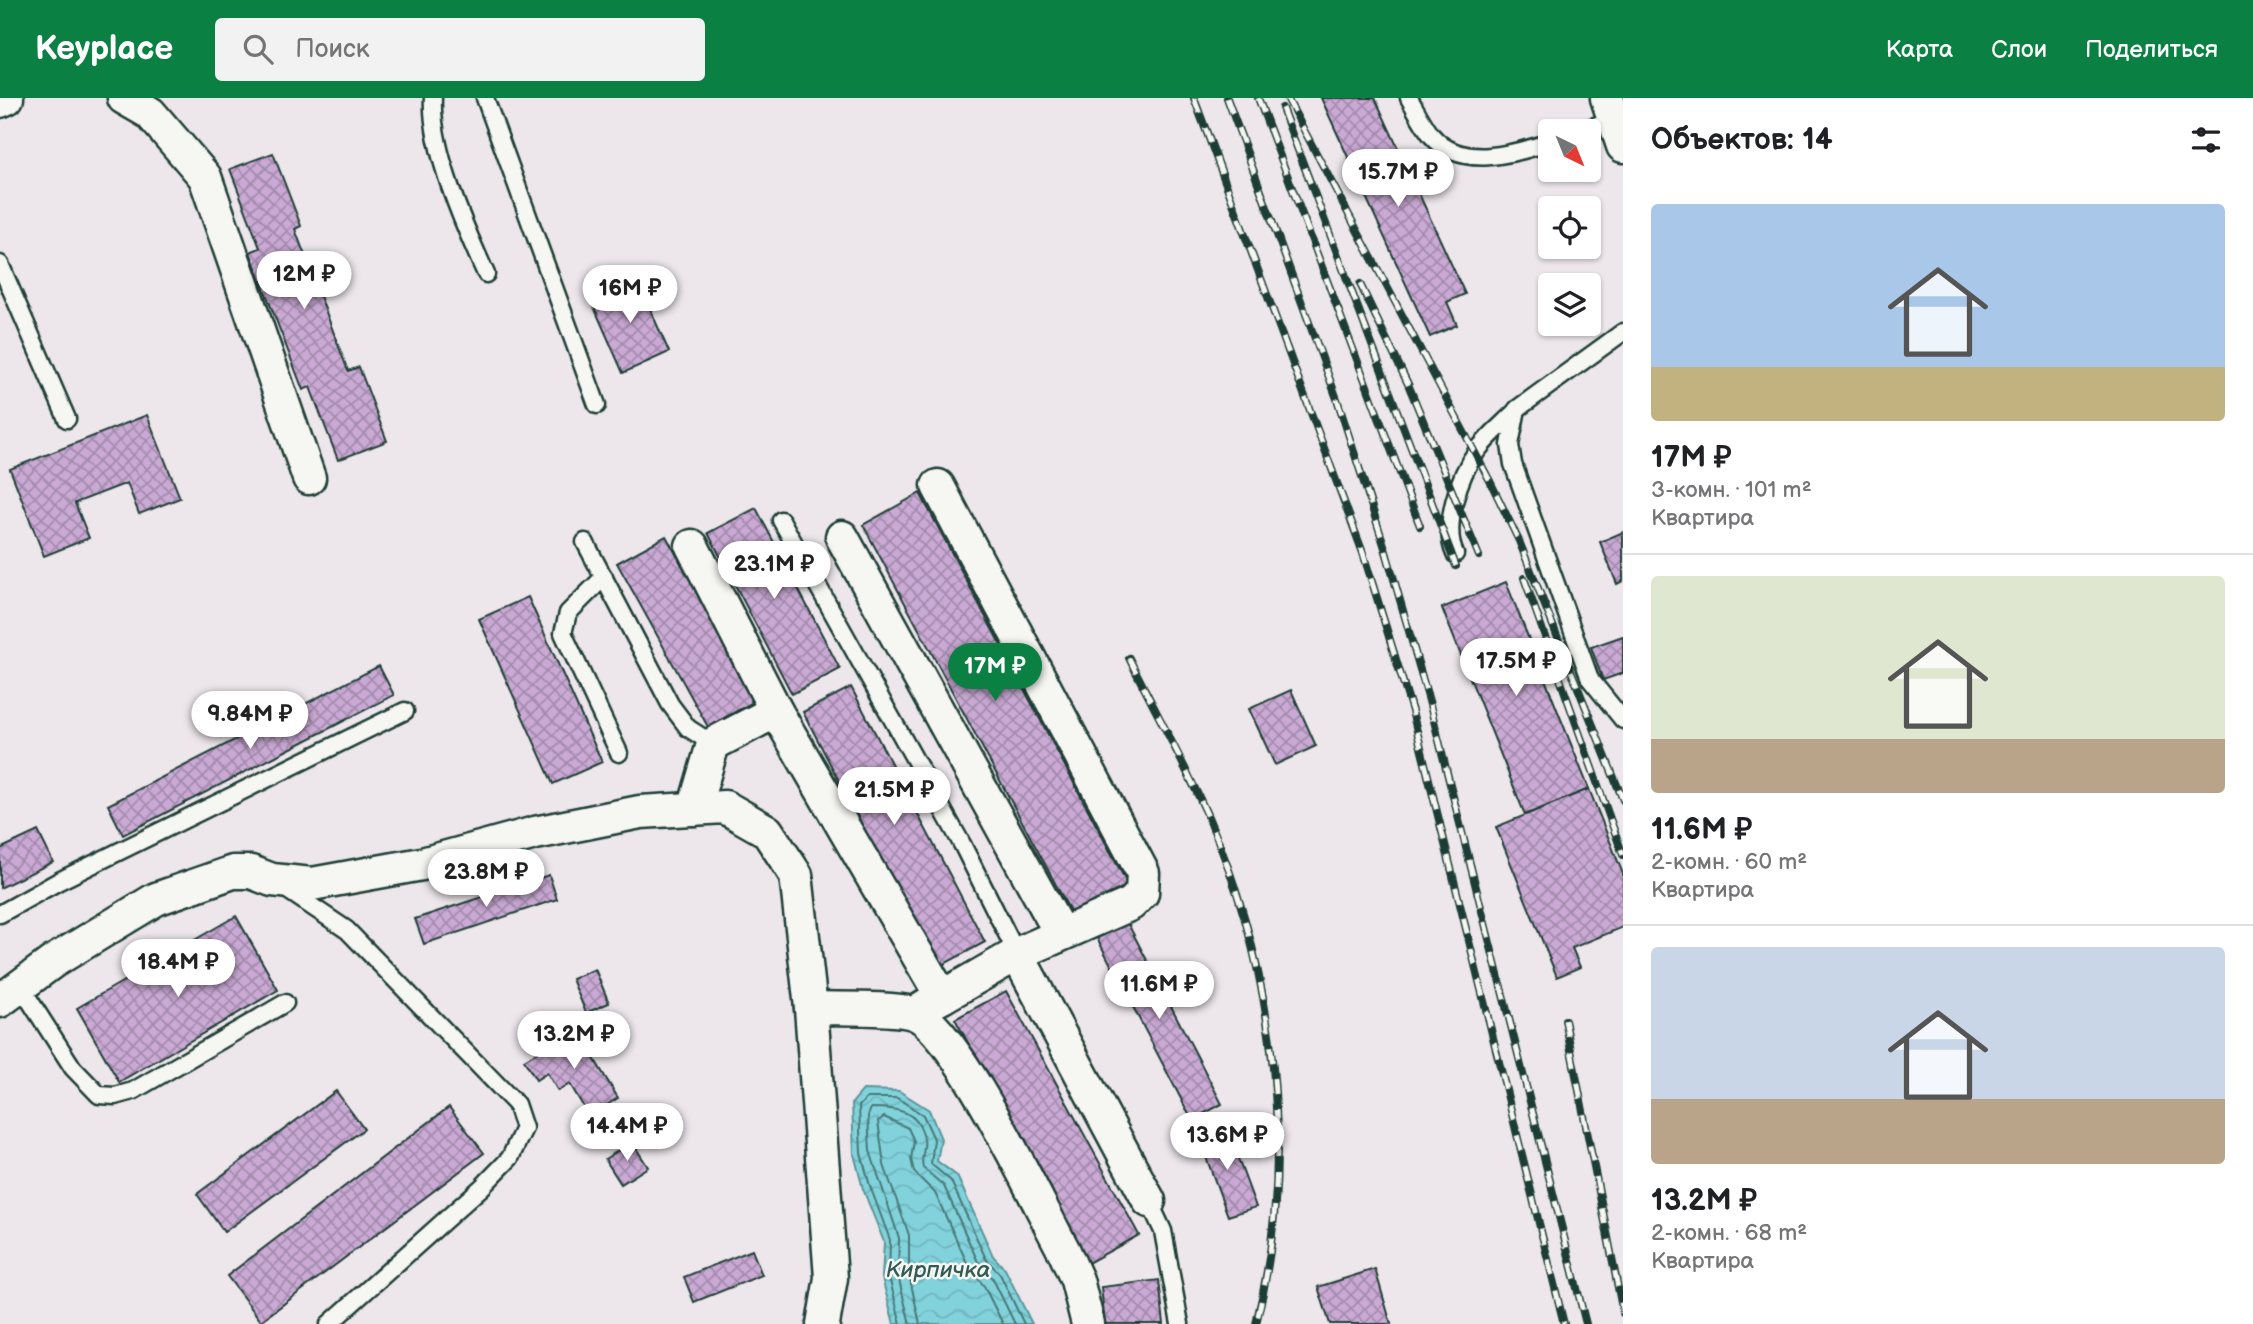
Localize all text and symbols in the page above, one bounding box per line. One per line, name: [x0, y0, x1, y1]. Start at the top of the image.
search box: [215, 18, 705, 81]
text: Keyplace: [35, 29, 173, 69]
icon: search: [239, 30, 277, 68]
text: Поиск: [295, 34, 370, 65]
text: Карта: [1886, 35, 1953, 64]
text: Слои: [1991, 35, 2047, 64]
text: Поделиться: [2085, 35, 2218, 64]
north arrow: [1538, 119, 1601, 182]
map controls: [1538, 119, 1601, 336]
icon: filters: [2187, 121, 2225, 159]
text: Объектов: 14: [1651, 122, 1833, 158]
pin: 15.7M ₽: [1333, 150, 1463, 209]
text: 15.7M ₽: [1358, 158, 1438, 186]
button: locate: [1538, 196, 1601, 259]
icon: home: [1875, 249, 2001, 375]
pin: 12M ₽: [255, 252, 353, 311]
text: 12M ₽: [273, 260, 335, 288]
pin: 16M ₽: [581, 266, 679, 325]
button: layers: [1538, 273, 1601, 336]
text: 16M ₽: [598, 274, 662, 302]
text: 17M ₽: [1651, 440, 1732, 476]
text: 3-комн. · 101 m²: [1651, 476, 1812, 504]
text: Квартира: [1651, 504, 1754, 532]
pin: 23.1M ₽: [709, 542, 839, 601]
text: 23.1M ₽: [734, 550, 814, 578]
icon: home: [1875, 621, 2001, 747]
pin: 17.5M ₽: [1451, 638, 1581, 698]
pin: 17M ₽: [946, 644, 1044, 703]
text: 17.5M ₽: [1476, 647, 1556, 675]
text: 17M ₽: [964, 652, 1026, 680]
pin: 9.84M ₽: [185, 692, 315, 751]
text: 9.84M ₽: [207, 700, 293, 728]
pin: 21.5M ₽: [829, 768, 959, 827]
text: 21.5M ₽: [854, 776, 934, 804]
text: 11.6M ₽: [1651, 812, 1752, 848]
text: 2-комн. · 60 m²: [1651, 848, 1807, 876]
pin: 23.8M ₽: [421, 850, 551, 909]
text: 23.8M ₽: [444, 858, 528, 886]
text: Квартира: [1651, 876, 1754, 904]
pin: 18.4M ₽: [113, 940, 243, 999]
text: 18.4M ₽: [137, 948, 219, 976]
pin: 11.6M ₽: [1094, 962, 1224, 1021]
text: 11.6M ₽: [1120, 970, 1198, 998]
icon: home: [1875, 992, 2001, 1118]
pin: 13.2M ₽: [509, 1012, 639, 1071]
text: 13.2M ₽: [533, 1020, 615, 1048]
pin: 14.4M ₽: [562, 1104, 692, 1163]
text: 14.4M ₽: [586, 1112, 668, 1140]
pin: 13.6M ₽: [1162, 1112, 1292, 1172]
text: 13.6M ₽: [1186, 1121, 1268, 1149]
text: 13.2M ₽: [1651, 1183, 1757, 1219]
text: 2-комн. · 68 m²: [1651, 1219, 1807, 1247]
text: Квартира: [1651, 1247, 1754, 1275]
water label: Кирпичка: [886, 1256, 990, 1284]

